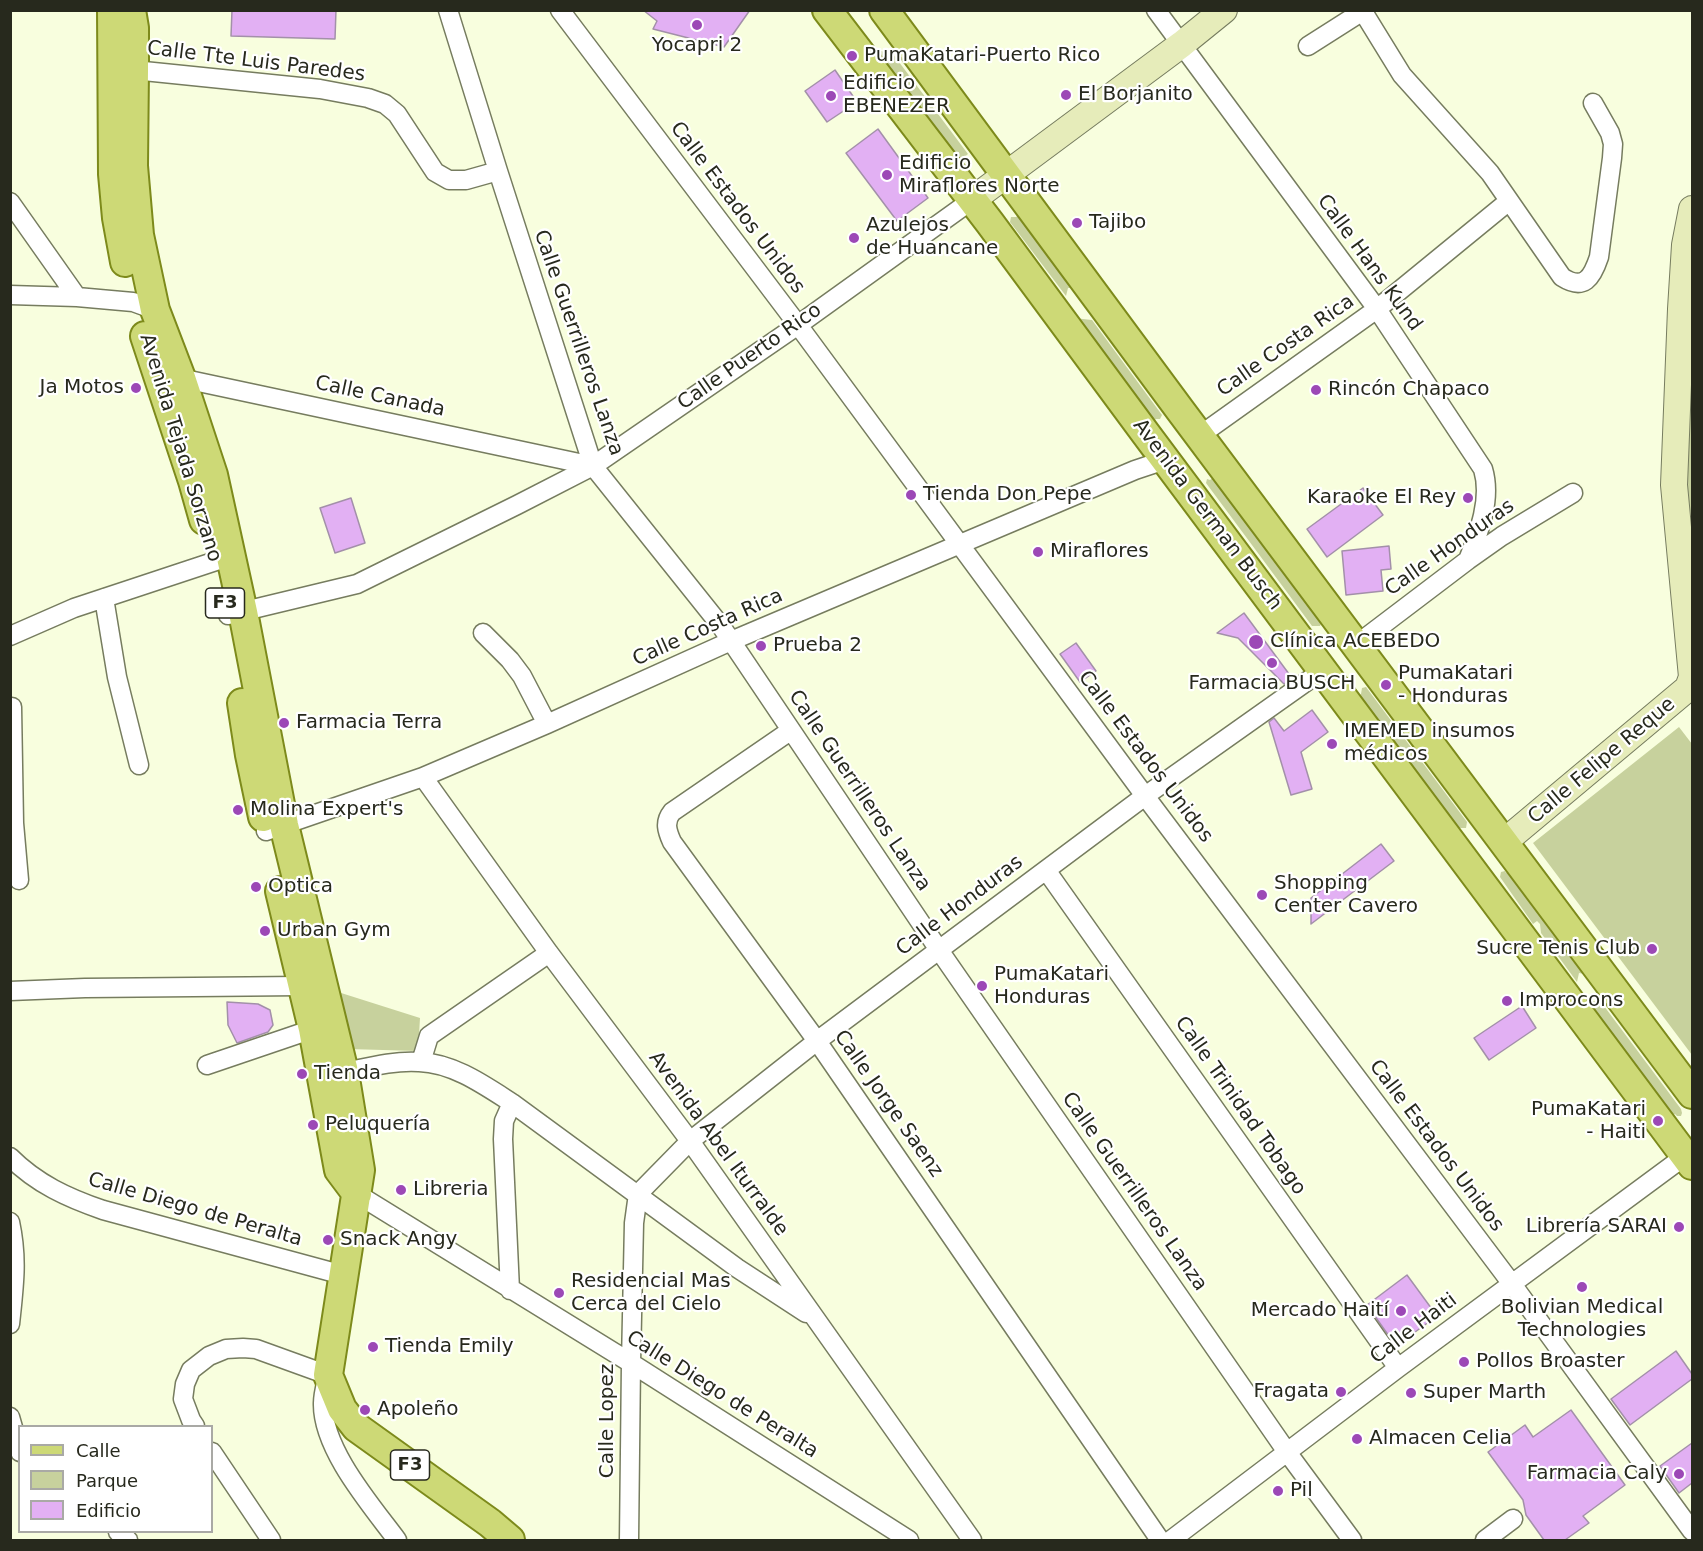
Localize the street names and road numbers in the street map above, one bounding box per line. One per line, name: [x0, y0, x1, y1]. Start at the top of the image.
street label: Calle Tte Luis Paredes: [146, 37, 366, 87]
street label: Calle Estados Unidos: [665, 117, 809, 299]
street label: Calle Hans Kund: [1311, 190, 1427, 336]
street label: Calle Guerrilleros Lanza: [528, 227, 628, 459]
street label: Calle Costa Rica: [1213, 290, 1359, 402]
street label: Calle Puerto Rico: [673, 298, 827, 416]
street label: Avenida Tejada Sorzano: [134, 331, 226, 565]
street label: Calle Canada: [313, 372, 447, 422]
street label: Avenida German Busch: [1127, 415, 1287, 615]
street label: Calle Honduras: [1381, 495, 1519, 601]
street label: Calle Costa Rica: [629, 584, 787, 672]
road number: F3: [206, 588, 244, 618]
street label: Calle Estados Unidos: [1073, 666, 1217, 848]
street label: Calle Guerrilleros Lanza: [783, 686, 935, 896]
street label: Calle Felipe Reque: [1524, 693, 1680, 829]
street label: Calle Honduras: [892, 851, 1028, 961]
street label: Calle Trinidad Tobago: [1169, 1012, 1311, 1200]
street label: Calle Jorge Saenz: [828, 1026, 948, 1182]
street label: Avenida Abel Iturralde: [643, 1047, 793, 1241]
street label: Calle Estados Unidos: [1364, 1055, 1508, 1237]
street label: Calle Guerrilleros Lanza: [1056, 1088, 1212, 1296]
street label: Calle Diego de Peralta: [85, 1168, 305, 1252]
street label: Calle Haiti: [1366, 1289, 1462, 1369]
street label: Calle Diego de Peralta: [622, 1326, 822, 1464]
street label: Calle Lopez: [596, 1364, 620, 1478]
road number: F3: [390, 1450, 430, 1480]

